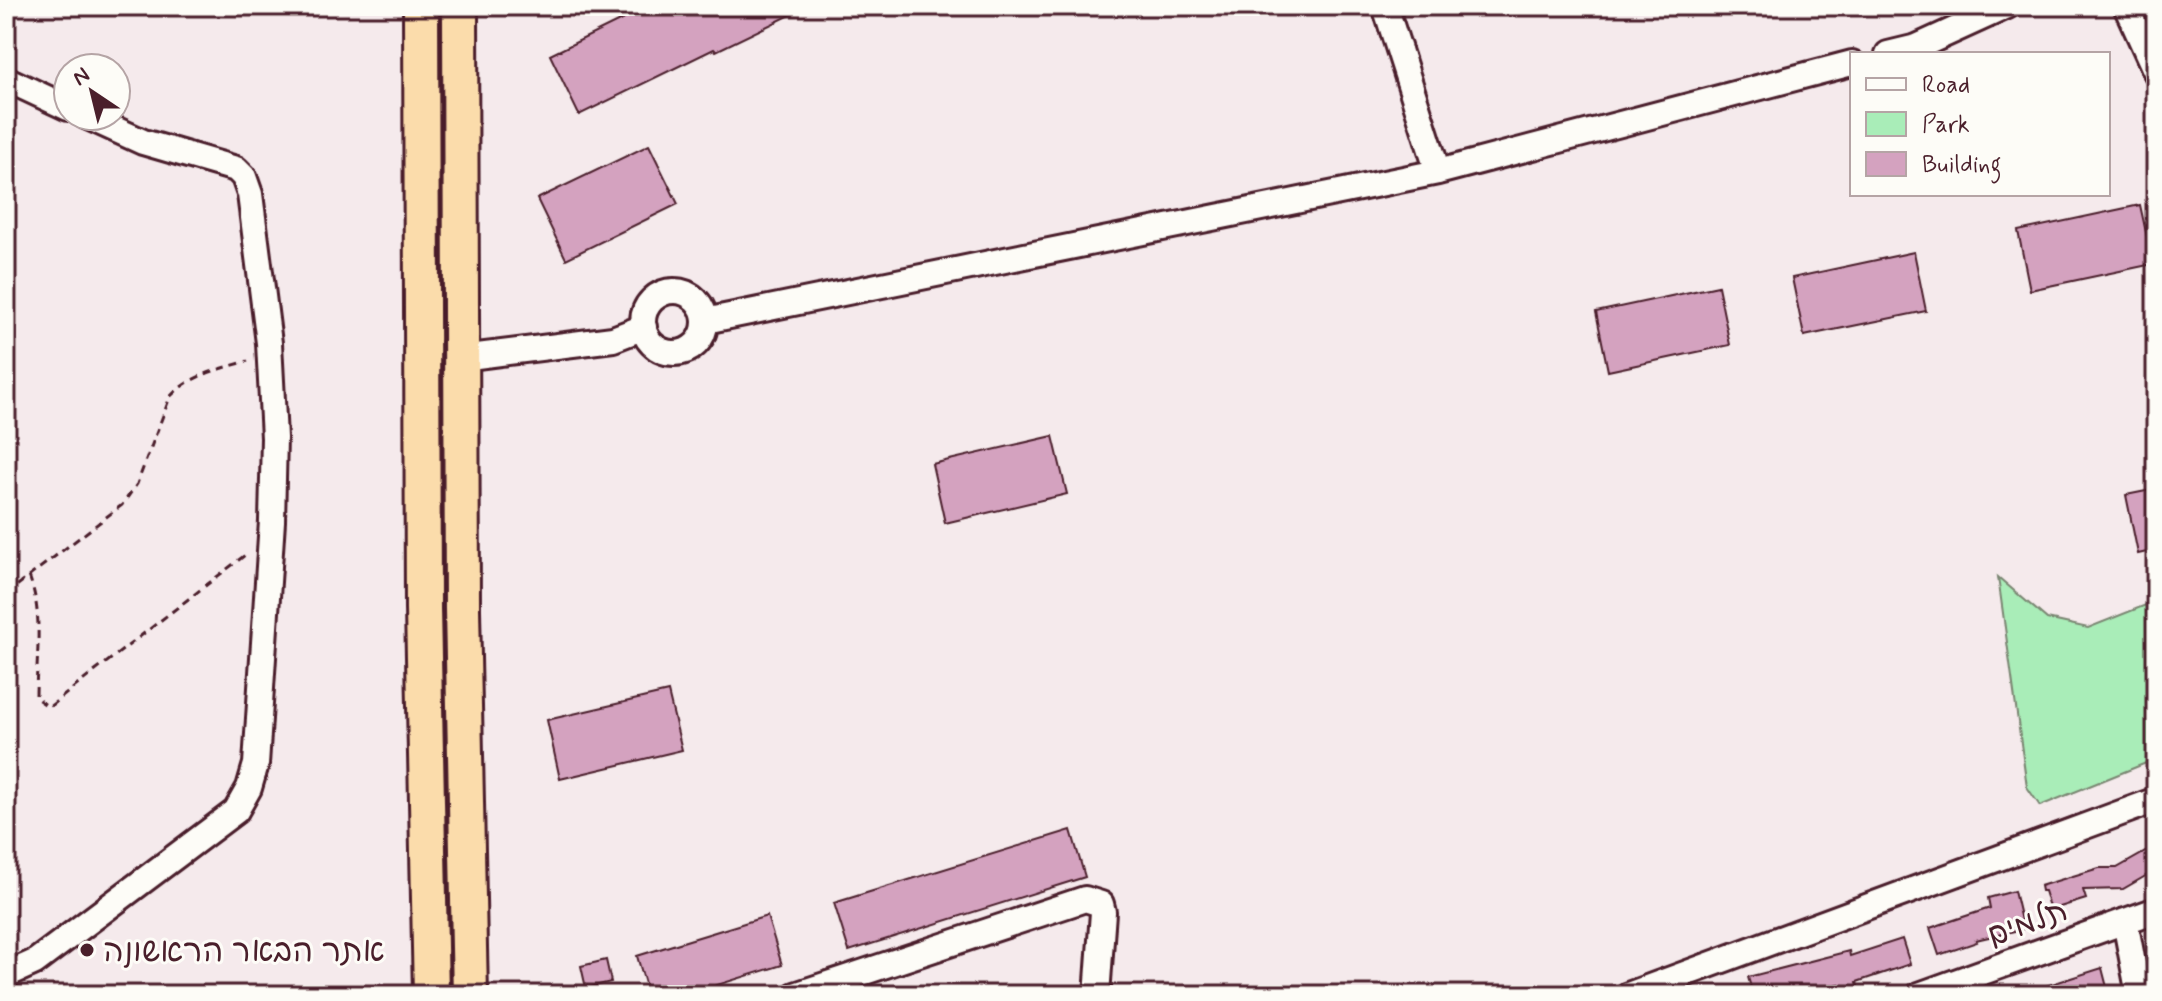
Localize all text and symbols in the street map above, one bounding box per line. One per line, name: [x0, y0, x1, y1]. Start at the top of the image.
north arrow: [52, 52, 132, 132]
legend: [1850, 52, 2110, 196]
text: N: [68, 62, 96, 93]
text: Road: [1922, 70, 1970, 101]
text: Park: [1922, 110, 1970, 141]
text: Building: [1922, 150, 2002, 184]
street label: תלמים: [1982, 890, 2074, 958]
place label: אתר הבאר הראשונה: [103, 931, 385, 973]
marker: אתר הבאר הראשונה: [78, 941, 96, 959]

